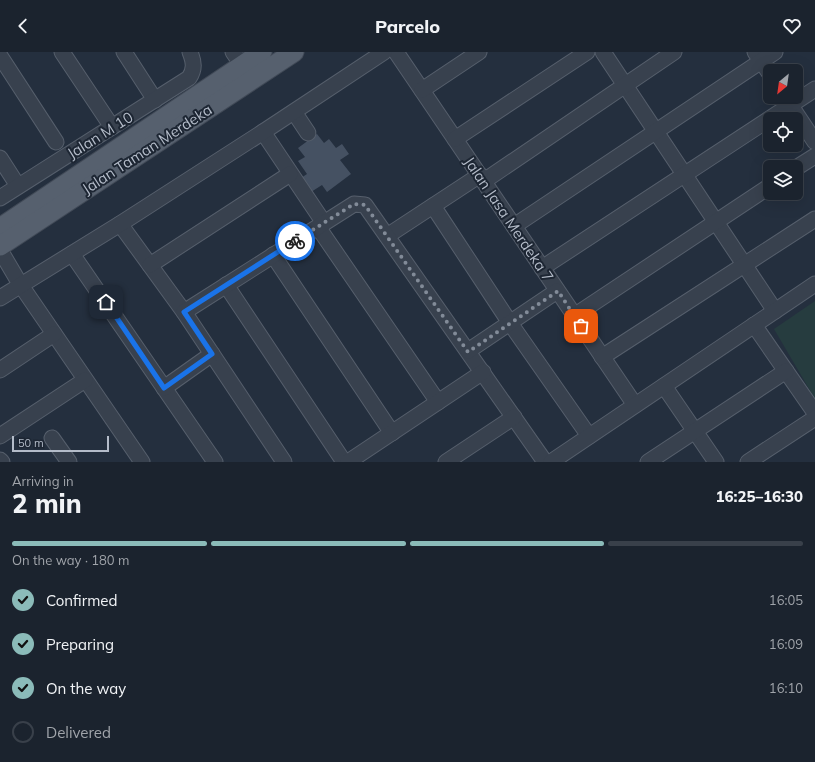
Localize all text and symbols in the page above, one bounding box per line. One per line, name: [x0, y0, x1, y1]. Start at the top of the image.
icon: back: [12, 15, 34, 37]
text: Parcelo: [375, 15, 440, 38]
icon: heart: [781, 15, 803, 37]
north arrow: [763, 64, 803, 104]
map controls: [763, 64, 803, 200]
street label: Jalan Taman Merdeka: [78, 100, 216, 198]
street label: Jalan M 10: [64, 107, 136, 163]
button: locate: [763, 112, 803, 152]
street label: Jalan Jasa Merdeka 7: [460, 153, 558, 285]
button: layers: [763, 160, 803, 200]
courier: [275, 221, 315, 261]
icon: bike: [284, 230, 306, 252]
pin: [89, 285, 123, 319]
icon: home: [95, 291, 117, 313]
pin: [564, 309, 598, 343]
icon: bag: [570, 315, 592, 337]
scale bar: [12, 434, 109, 453]
text: 50 m: [18, 436, 44, 450]
text: Arriving in: [12, 473, 74, 489]
text: 2 min: [12, 487, 82, 520]
text: 16:25–16:30: [716, 487, 803, 506]
text: On the way · 180 m: [12, 552, 129, 568]
icon: check: [12, 589, 34, 611]
text: Confirmed: [46, 591, 117, 610]
text: 16:05: [769, 592, 803, 608]
icon: check: [12, 633, 34, 655]
text: Preparing: [46, 635, 114, 654]
text: 16:09: [769, 636, 803, 652]
icon: check: [12, 677, 34, 699]
text: On the way: [46, 679, 126, 698]
text: 16:10: [769, 680, 803, 696]
text: Delivered: [46, 723, 111, 742]

